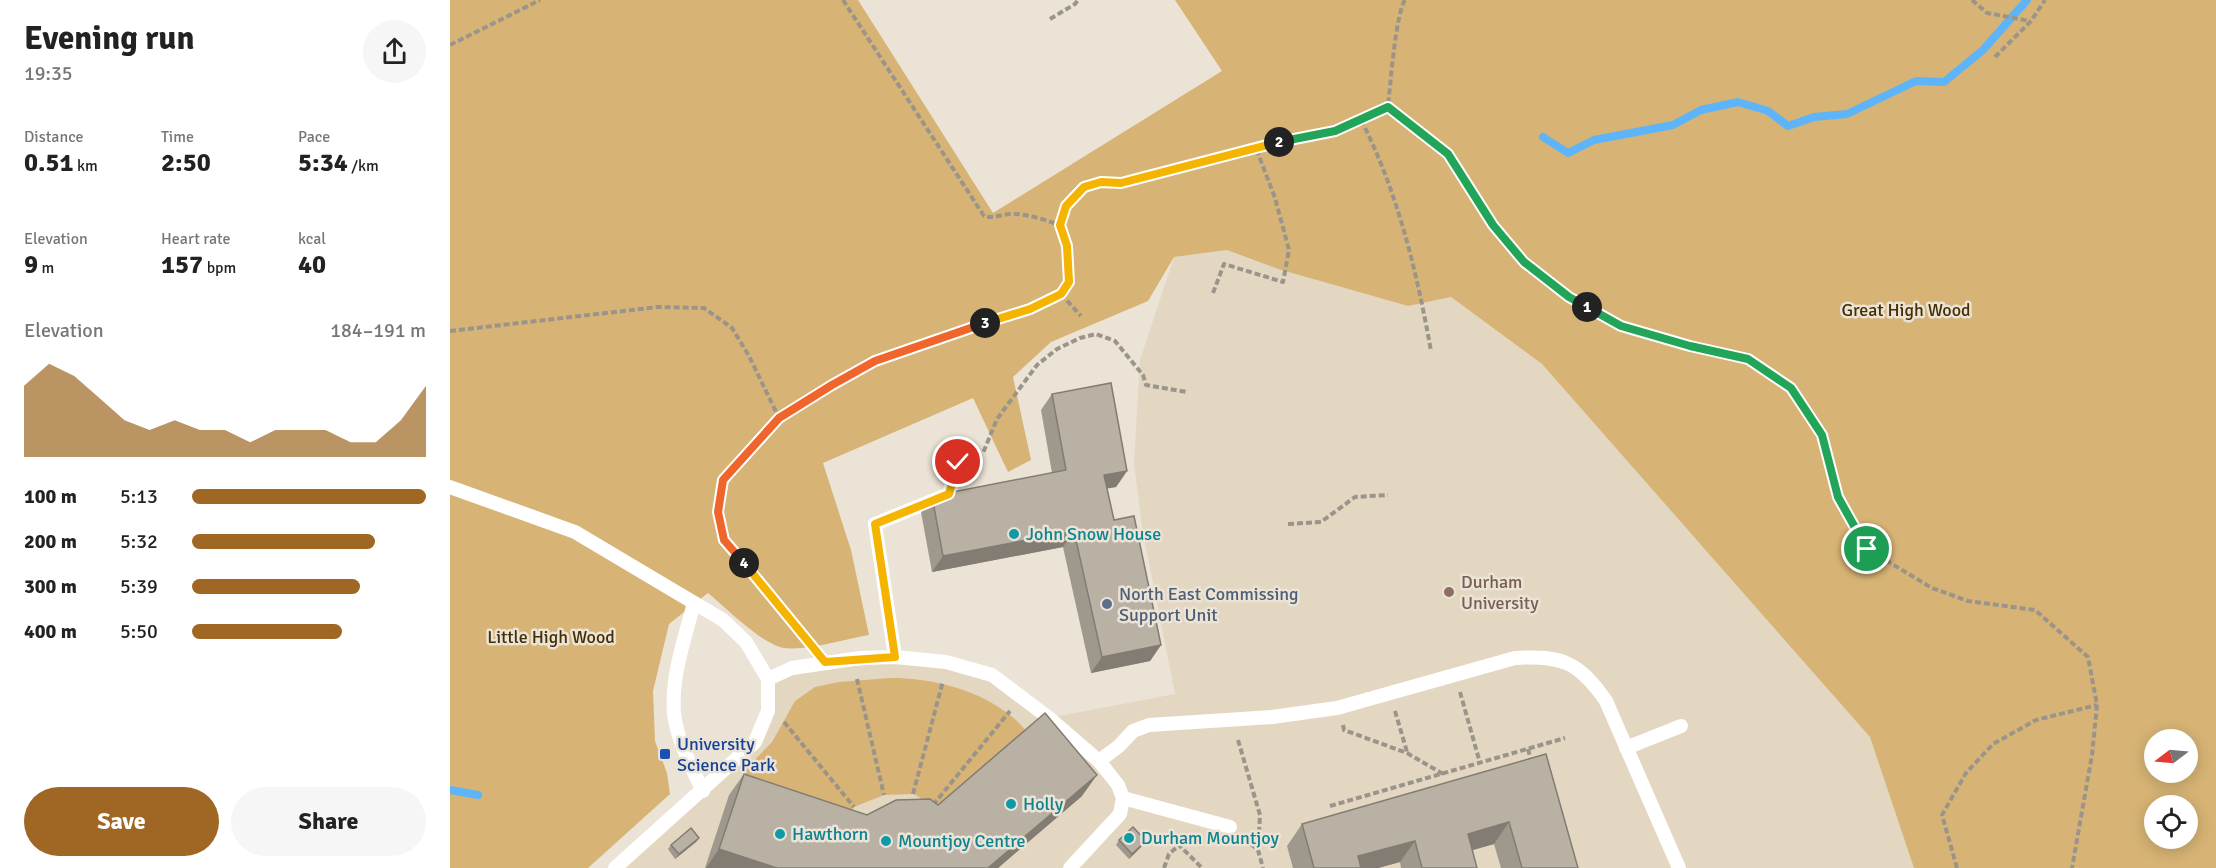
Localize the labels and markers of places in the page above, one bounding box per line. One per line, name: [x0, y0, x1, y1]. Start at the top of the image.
pin: 2: [1264, 127, 1294, 157]
pin: 1: [1572, 292, 1602, 322]
pin: 3: [970, 308, 1000, 338]
pin: [932, 436, 983, 487]
place label: John Snow House: [1026, 523, 1161, 545]
pin: [1841, 523, 1892, 574]
marker: John Snow House: [1007, 527, 1021, 541]
pin: 4: [729, 548, 759, 578]
place label: Durham University: [1461, 571, 1539, 614]
place label: North East Commissing Support Unit: [1119, 583, 1299, 626]
marker: Durham University: [1442, 585, 1456, 599]
marker: North East Commissing Support Unit: [1100, 597, 1114, 611]
place label: University Science Park: [677, 733, 775, 776]
marker: University Science Park: [658, 747, 672, 761]
place label: Holly: [1023, 793, 1064, 815]
marker: Holly: [1004, 797, 1018, 811]
place label: Hawthorn: [792, 823, 868, 845]
marker: Hawthorn: [773, 827, 787, 841]
place label: Durham Mountjoy: [1141, 827, 1279, 849]
place label: Mountjoy Centre: [898, 830, 1026, 852]
marker: Durham Mountjoy: [1122, 831, 1136, 845]
marker: Mountjoy Centre: [879, 834, 893, 848]

